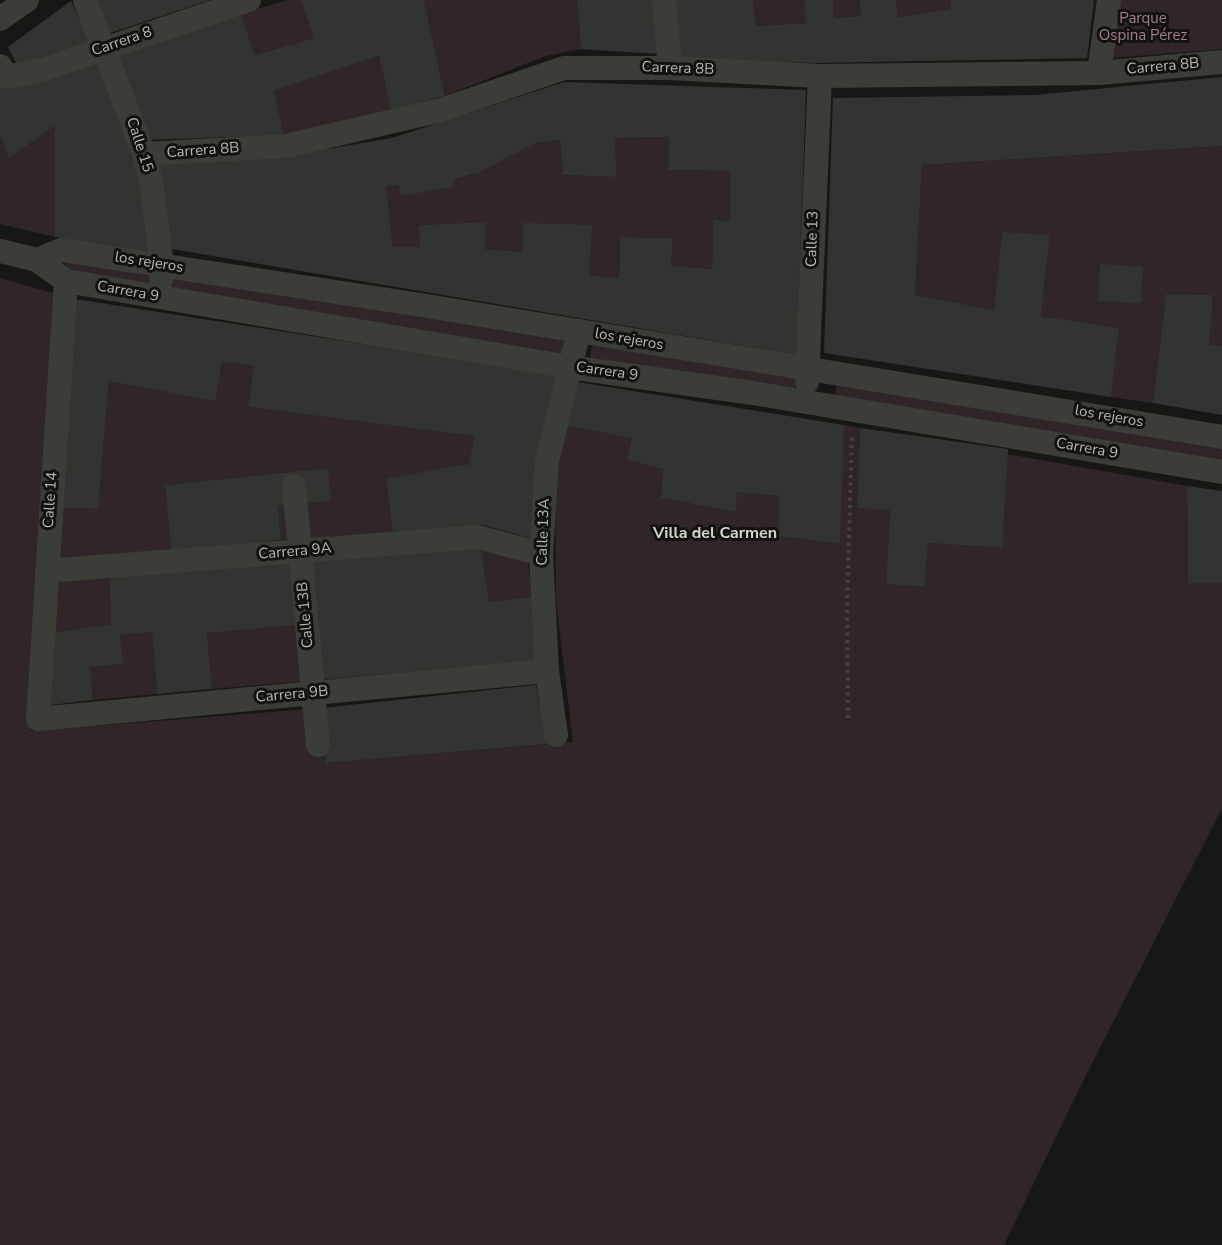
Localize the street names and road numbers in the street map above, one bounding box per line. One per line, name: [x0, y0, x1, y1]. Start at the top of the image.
street label: Carrera 8: [90, 23, 154, 61]
street label: Carrera 8B: [1126, 55, 1200, 79]
street label: Carrera 8B: [641, 59, 715, 79]
street label: Calle 15: [122, 115, 156, 175]
street label: Carrera 8B: [166, 139, 240, 163]
street label: Calle 13: [803, 210, 823, 268]
street label: los rejeros: [113, 249, 185, 277]
street label: Carrera 9: [96, 278, 160, 306]
street label: los rejeros: [593, 325, 665, 355]
street label: Carrera 9: [575, 359, 639, 385]
street label: los rejeros: [1073, 402, 1145, 432]
street label: Carrera 9: [1055, 435, 1119, 463]
street label: Calle 14: [40, 471, 62, 529]
street label: Calle 13A: [534, 498, 554, 566]
street label: Carrera 9A: [258, 540, 332, 564]
street label: Calle 13B: [294, 581, 318, 649]
street label: Carrera 9B: [255, 683, 329, 707]

